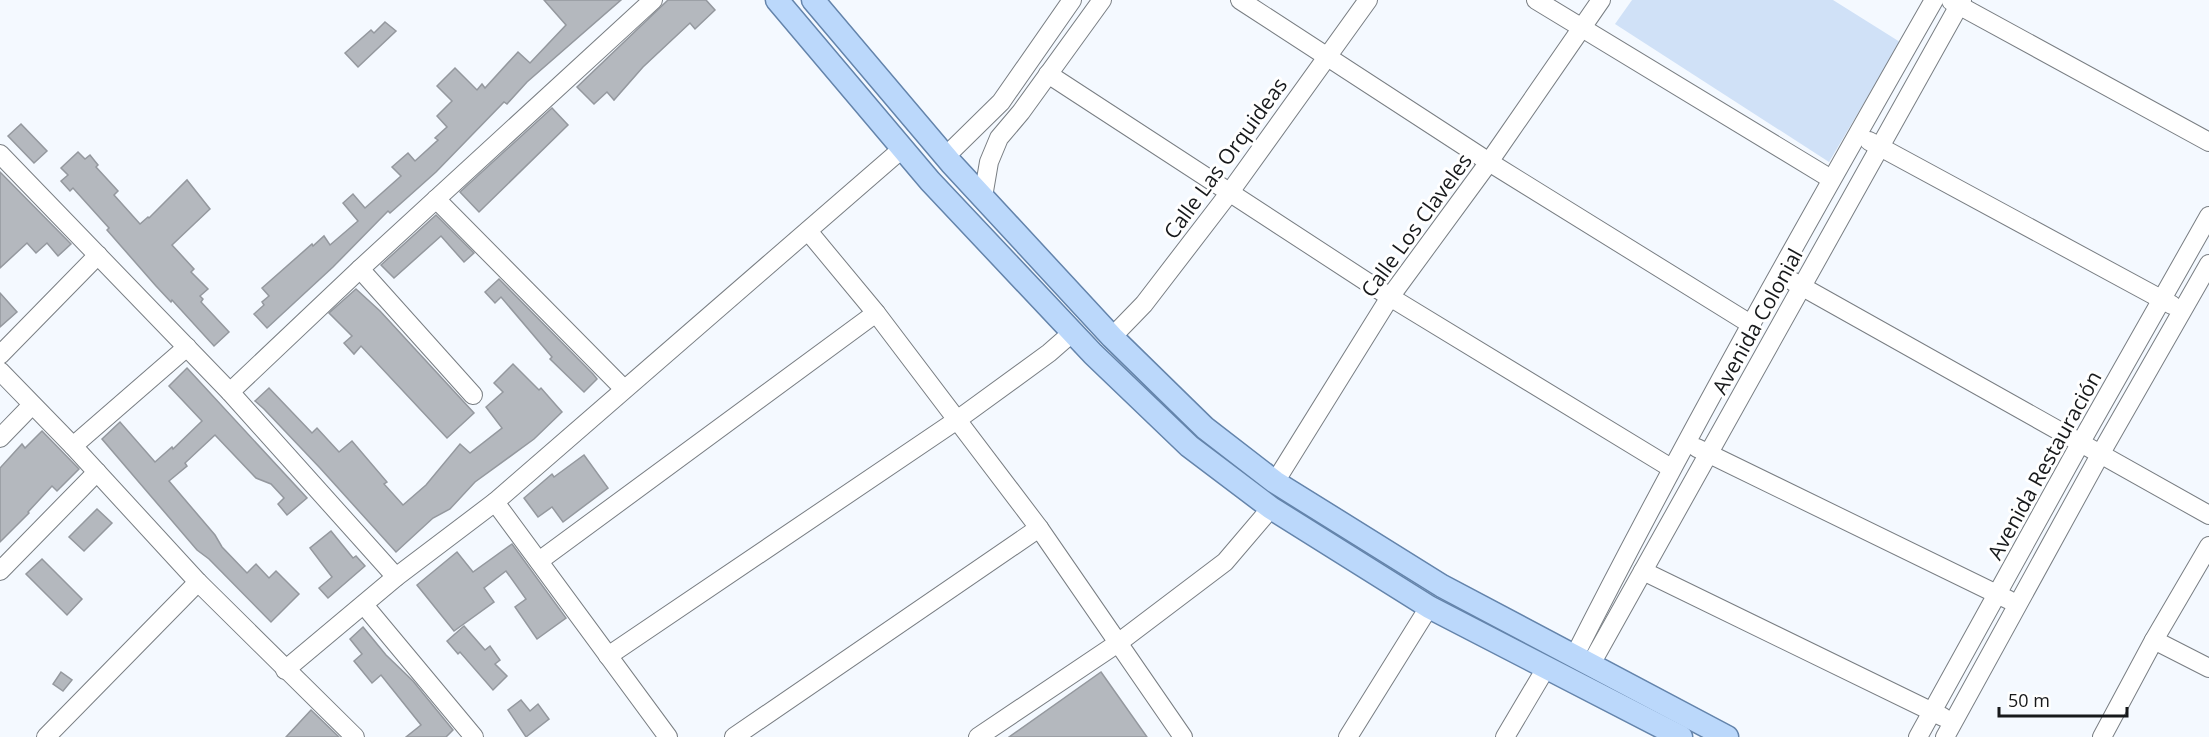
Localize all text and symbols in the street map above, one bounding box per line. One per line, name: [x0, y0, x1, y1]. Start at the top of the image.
street label: Calle Las Orquideas: [1157, 72, 1293, 244]
street label: Calle Los Claveles: [1354, 147, 1478, 303]
street label: Avenida Colonial: [1705, 243, 1809, 399]
street label: Avenida Restauración: [1980, 366, 2108, 564]
scale bar: [1999, 680, 2126, 718]
text: 50 m: [2008, 688, 2050, 712]

